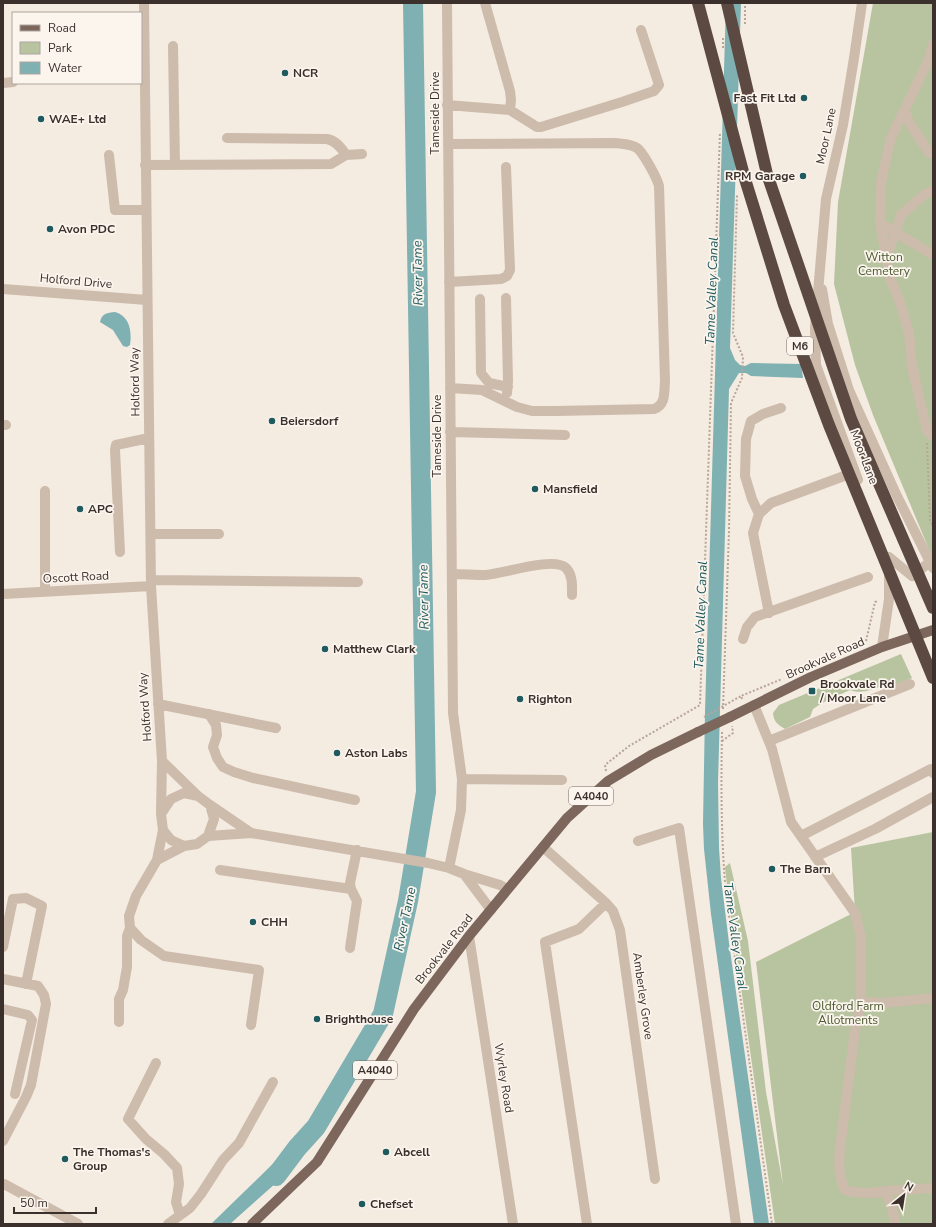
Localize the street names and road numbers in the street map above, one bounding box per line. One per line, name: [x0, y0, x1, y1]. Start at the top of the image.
street label: Tameside Drive: [427, 72, 443, 154]
street label: Moor Lane: [812, 106, 840, 166]
street label: Holford Drive: [39, 270, 113, 292]
road number: M6: [787, 337, 813, 355]
street label: Holford Way: [126, 347, 144, 417]
street label: Tameside Drive: [429, 395, 445, 477]
street label: Moor Lane: [846, 427, 882, 487]
street label: Oscott Road: [42, 567, 110, 587]
street label: Brookvale Road: [783, 633, 867, 683]
street label: Holford Way: [135, 671, 155, 742]
road number: A4040: [569, 787, 613, 805]
street label: Brookvale Road: [412, 911, 476, 987]
street label: Amberley Grove: [629, 951, 657, 1041]
street label: Wyrley Road: [491, 1042, 517, 1114]
road number: A4040: [353, 1061, 397, 1079]

